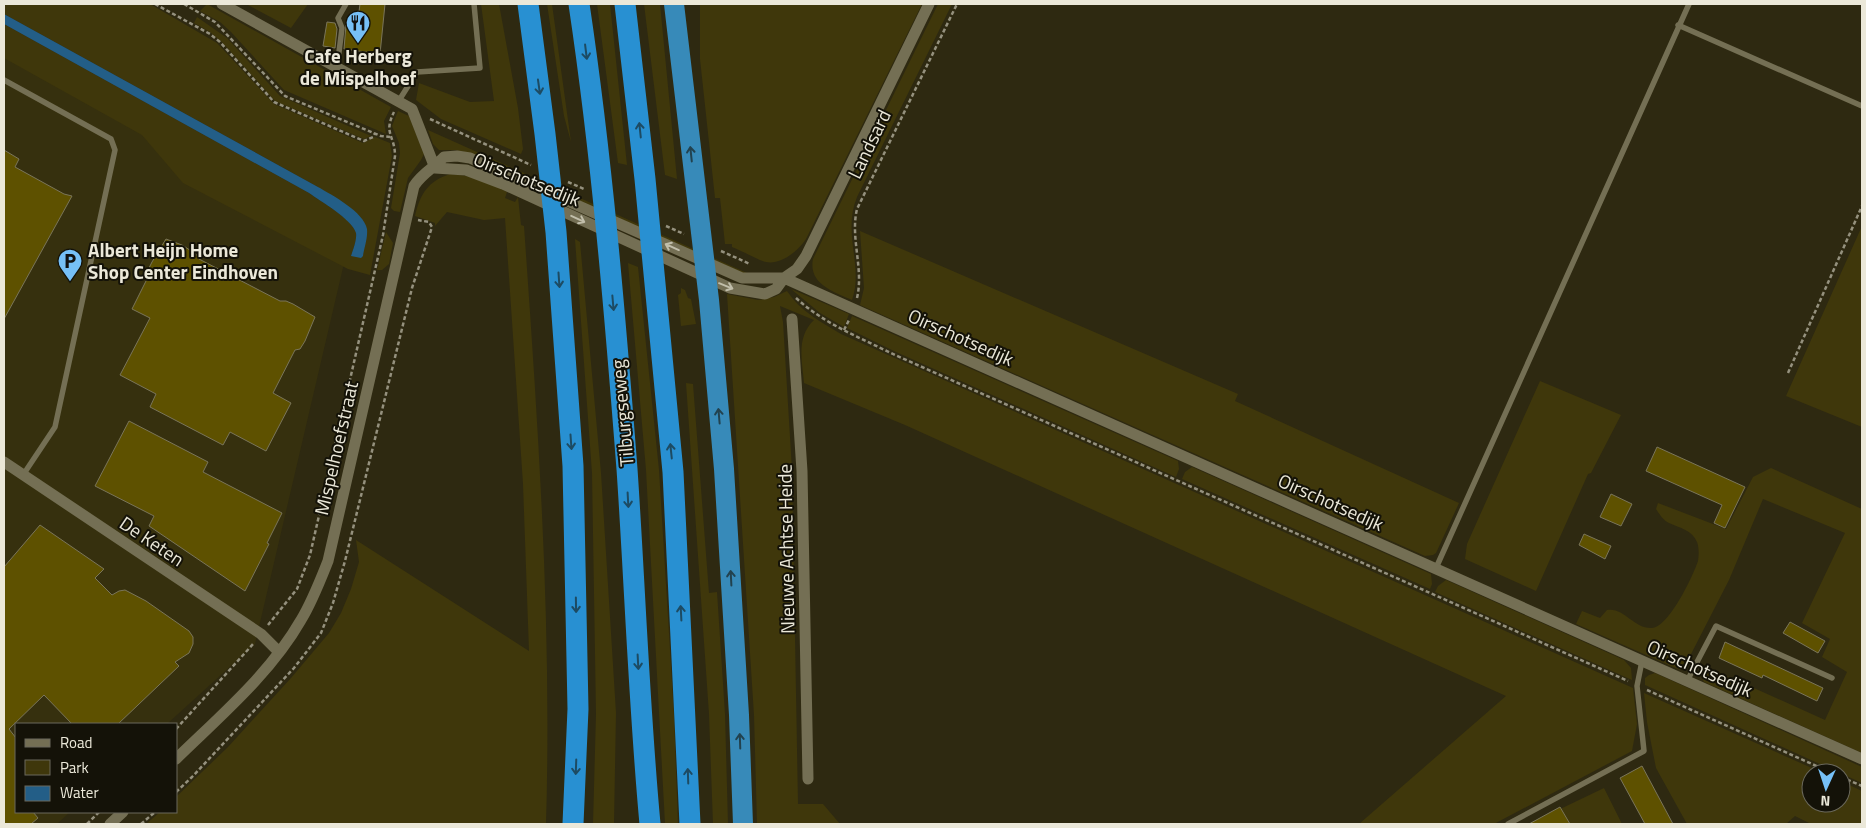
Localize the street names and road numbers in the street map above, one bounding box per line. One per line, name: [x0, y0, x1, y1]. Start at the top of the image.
street label: Landsard: [839, 104, 898, 183]
street label: Oirschotsedijk: [469, 144, 585, 213]
street label: Oirschotsedijk: [904, 300, 1019, 373]
street label: Tilburgseweg: [602, 358, 641, 468]
street label: Mispelhoefstraat: [306, 378, 365, 518]
street label: Nieuwe Achtse Heide: [770, 464, 801, 634]
street label: Oirschotsedijk: [1274, 465, 1389, 538]
street label: De Keten: [114, 508, 190, 573]
street label: Oirschotsedijk: [1643, 631, 1758, 704]

